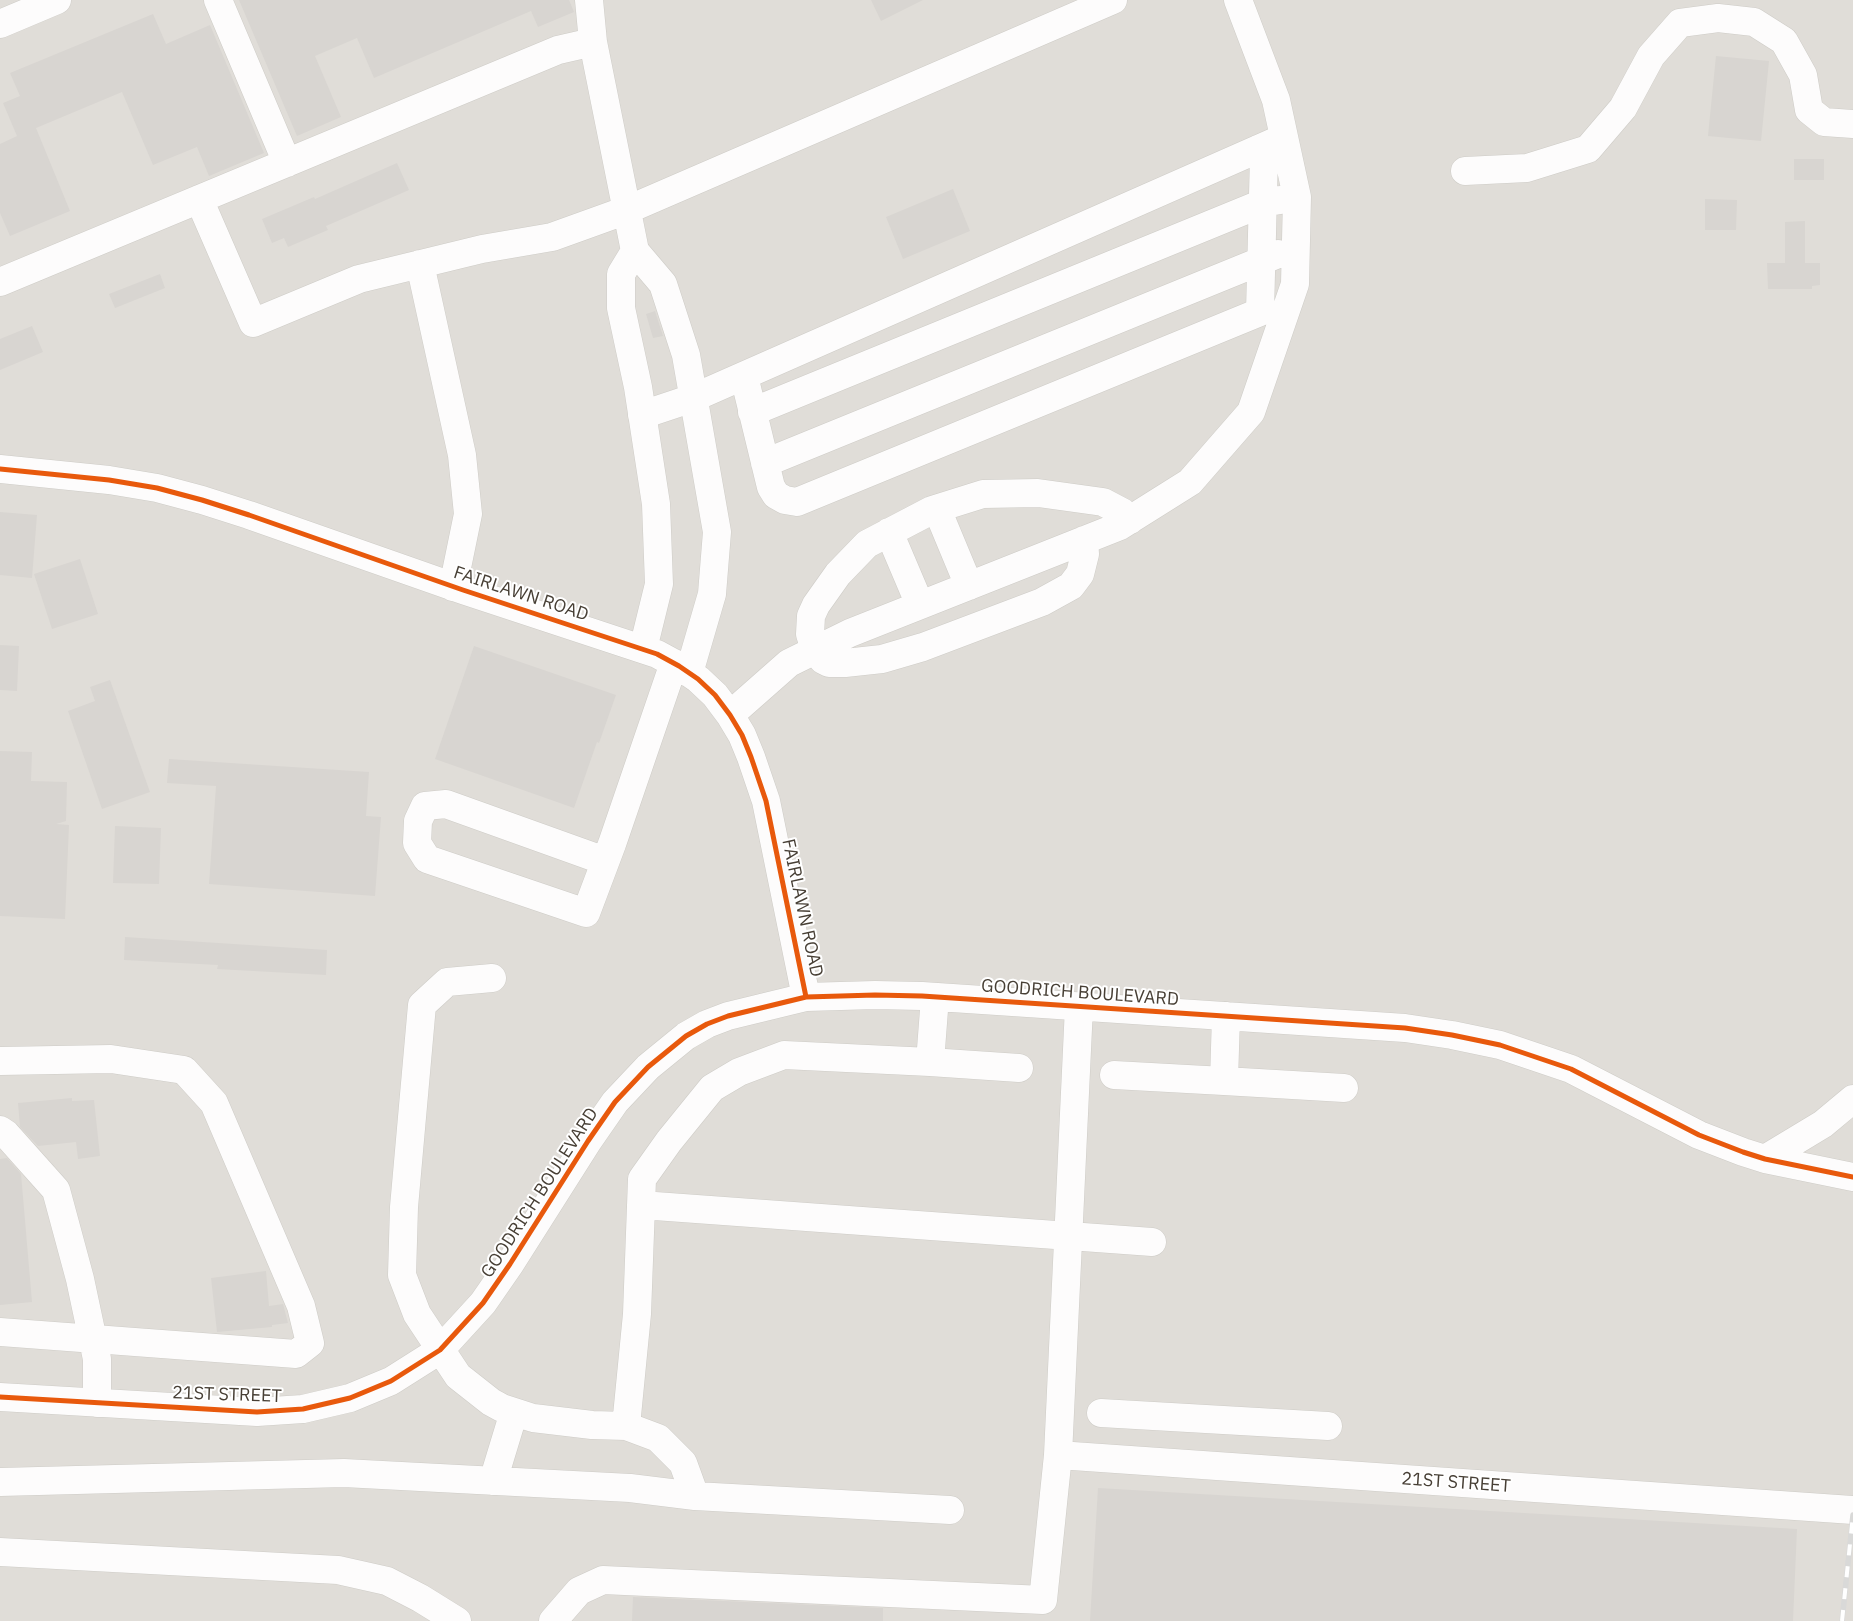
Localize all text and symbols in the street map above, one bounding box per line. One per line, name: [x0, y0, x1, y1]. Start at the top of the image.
street label: FAIRLAWN ROAD: [451, 562, 591, 626]
street label: FAIRLAWN ROAD: [777, 837, 827, 979]
street label: GOODRICH BOULEVARD: [980, 975, 1180, 1011]
street label: GOODRICH BOULEVARD: [477, 1104, 603, 1282]
street label: 21ST STREET: [172, 1382, 282, 1408]
street label: 21ST STREET: [1401, 1468, 1511, 1498]

